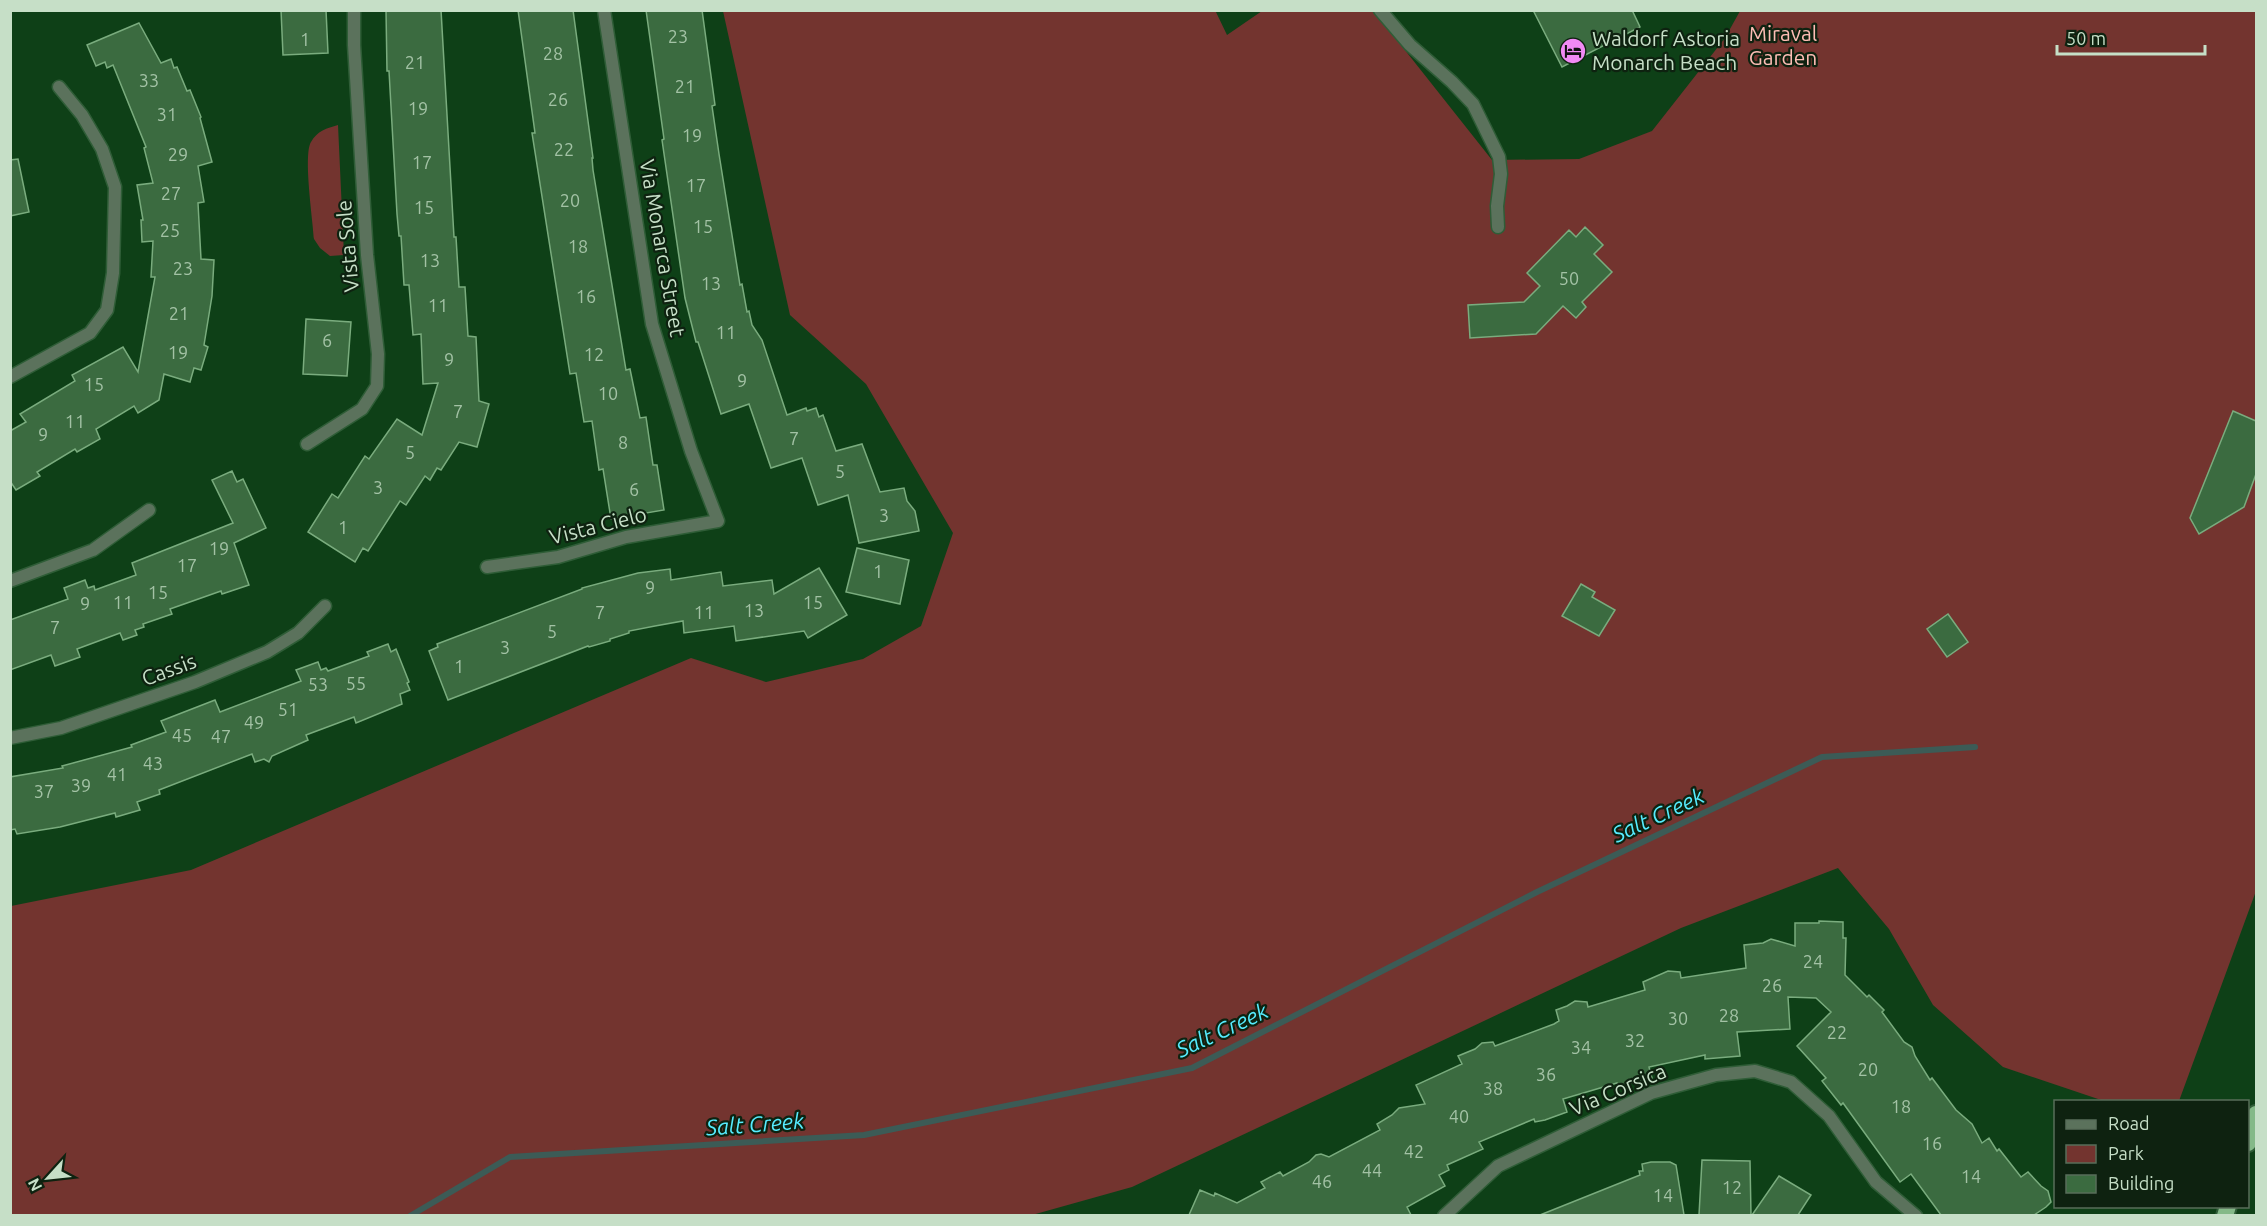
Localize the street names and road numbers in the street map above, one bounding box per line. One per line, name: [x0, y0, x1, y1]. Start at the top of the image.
street label: Via Monarca Street: [636, 157, 690, 338]
street label: Vista Sole: [331, 199, 363, 293]
street label: Vista Cielo: [547, 501, 649, 549]
street label: Cassis: [138, 648, 199, 690]
street label: Via Corsica: [1566, 1058, 1669, 1120]

